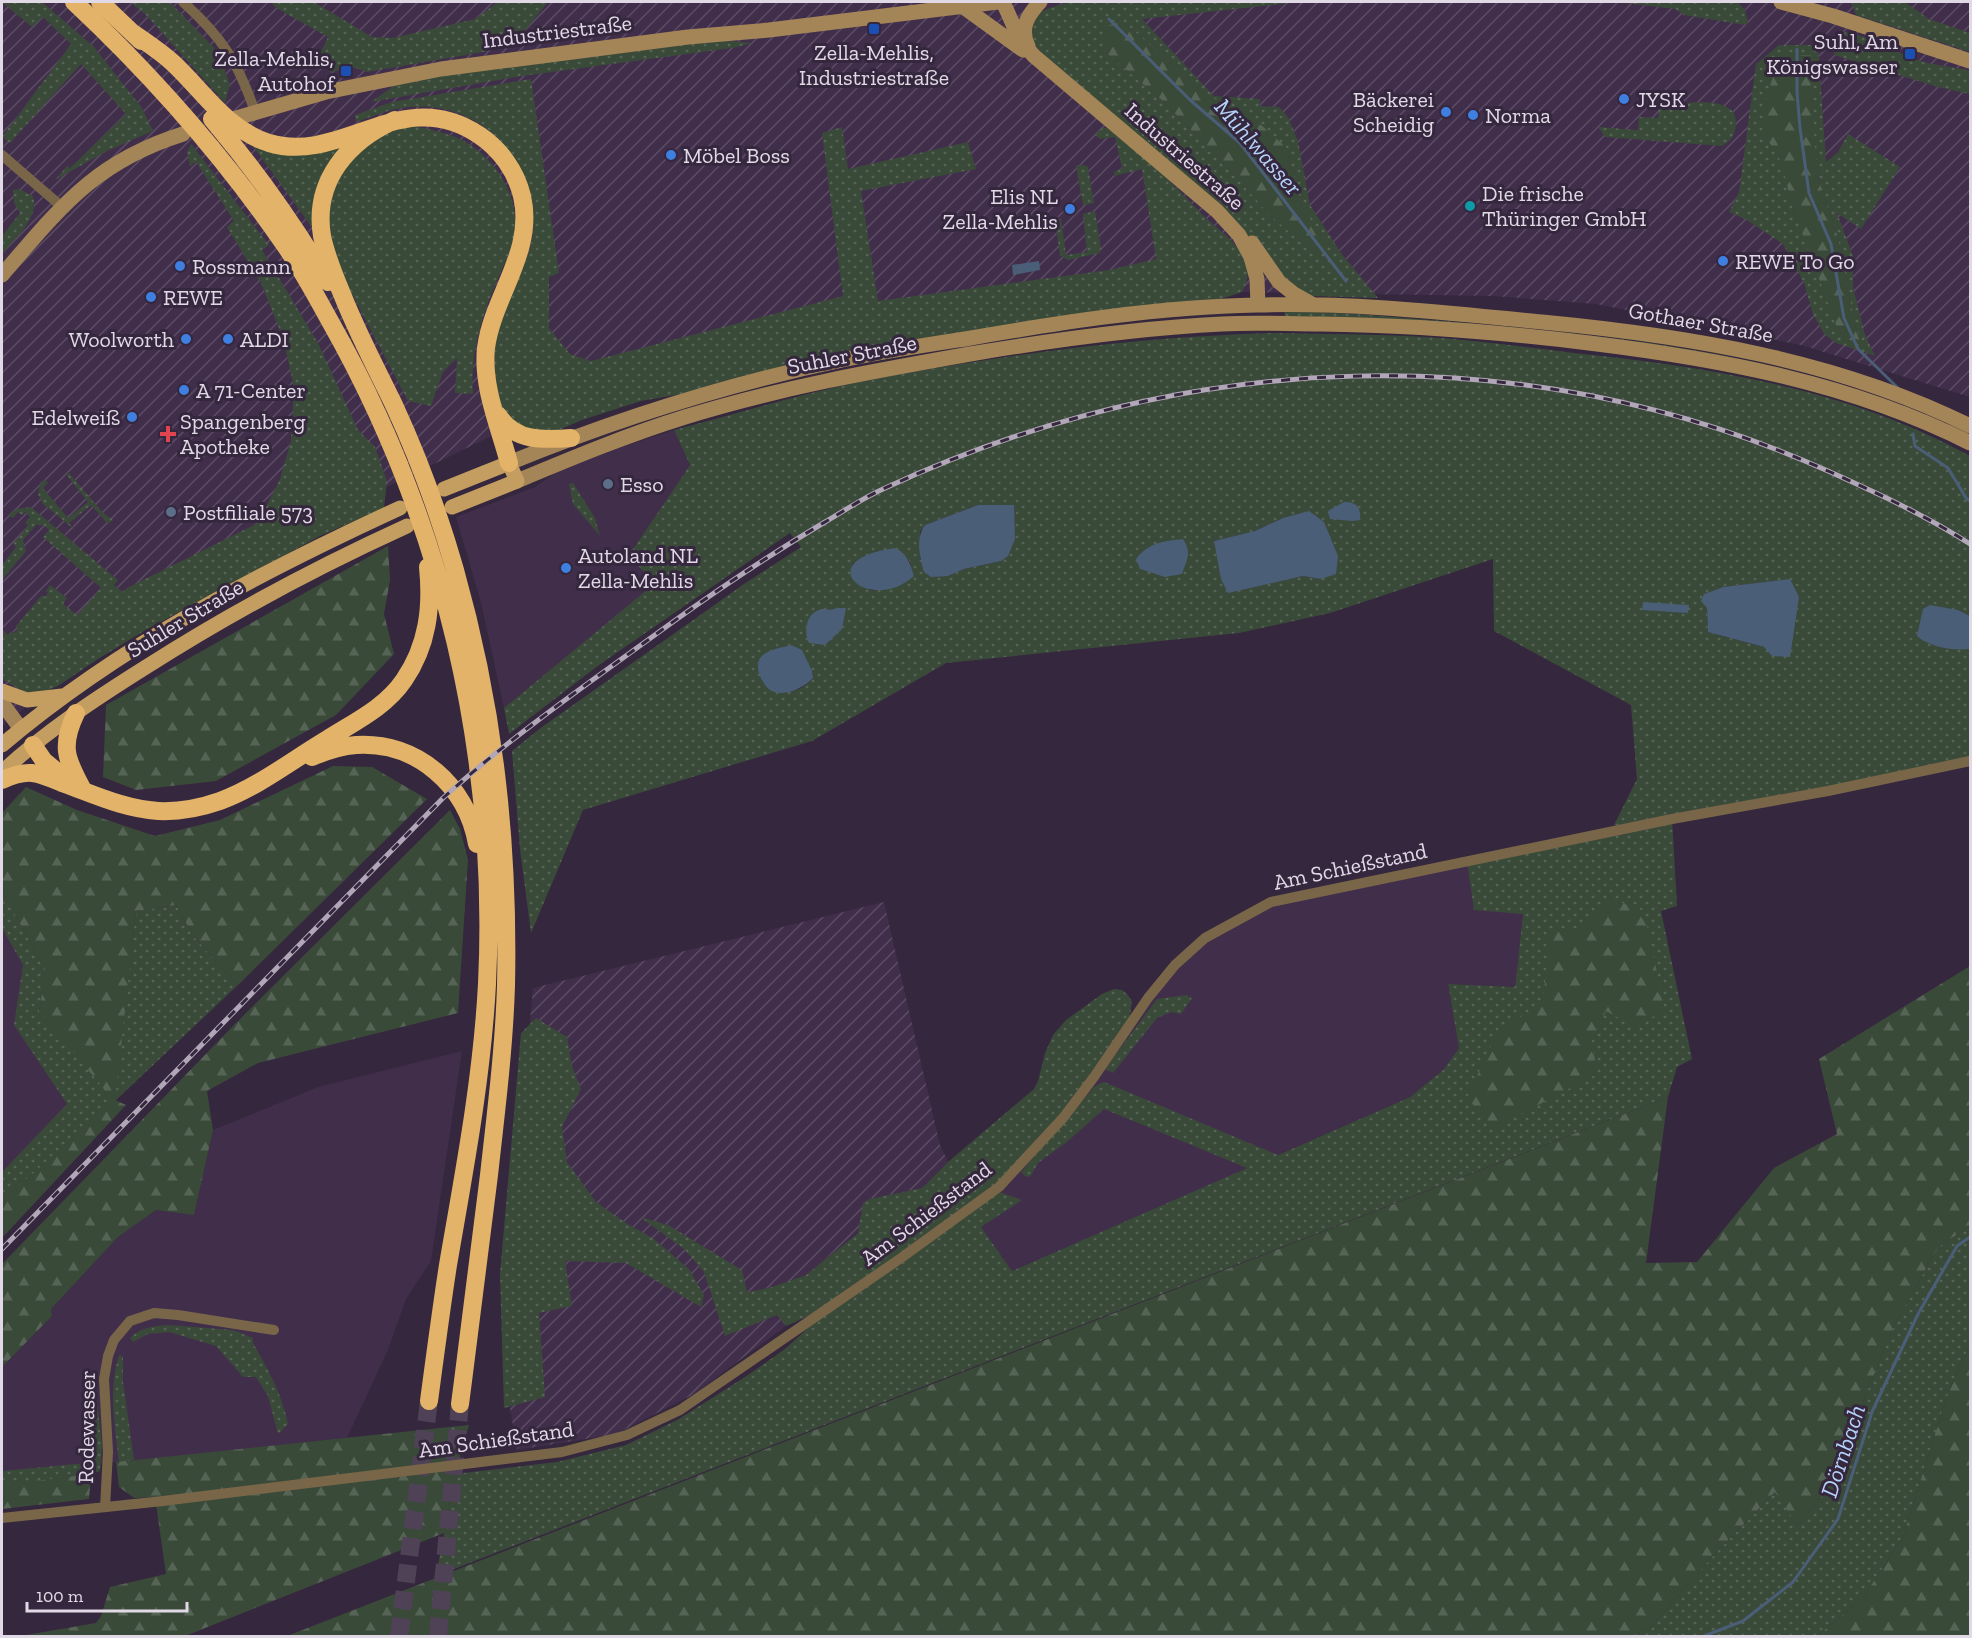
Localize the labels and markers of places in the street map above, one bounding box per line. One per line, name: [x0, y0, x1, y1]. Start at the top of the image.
marker: Zella-Mehlis, Industriestraße: [867, 22, 881, 36]
place label: Suhl, Am Königswasser: [1766, 28, 1898, 80]
place label: Zella-Mehlis, Industriestraße: [799, 39, 949, 91]
place label: Zella-Mehlis, Autohof: [214, 45, 336, 97]
marker: Suhl, Am Königswasser: [1903, 47, 1917, 61]
marker: Zella-Mehlis, Autohof: [339, 64, 353, 78]
place label: Bäckerei Scheidig: [1353, 86, 1434, 138]
place label: JYSK: [1636, 86, 1685, 113]
marker: JYSK: [1617, 92, 1631, 106]
place label: Norma: [1485, 102, 1551, 129]
marker: Bäckerei Scheidig: [1439, 105, 1453, 119]
marker: Norma: [1466, 108, 1480, 122]
place label: Möbel Boss: [683, 142, 790, 169]
marker: Möbel Boss: [664, 148, 678, 162]
place label: Die frische Thüringer GmbH: [1482, 180, 1647, 232]
place label: Elis NL Zella-Mehlis: [943, 183, 1058, 235]
marker: Die frische Thüringer GmbH: [1463, 199, 1477, 213]
marker: Elis NL Zella-Mehlis: [1063, 202, 1077, 216]
place label: REWE To Go: [1735, 248, 1855, 275]
place label: Rossmann: [192, 253, 291, 280]
marker: REWE To Go: [1716, 254, 1730, 268]
marker: Rossmann: [173, 259, 187, 273]
place label: REWE: [163, 284, 223, 311]
marker: REWE: [144, 290, 158, 304]
place label: Woolworth: [69, 326, 175, 353]
place label: ALDI: [240, 326, 289, 353]
marker: Woolworth: [179, 332, 193, 346]
marker: ALDI: [221, 332, 235, 346]
place label: A 71-Center: [196, 377, 306, 404]
marker: A 71-Center: [177, 383, 191, 397]
place label: Edelweiß: [32, 404, 120, 431]
place label: Spangenberg Apotheke: [180, 408, 305, 460]
marker: Edelweiß: [125, 410, 139, 424]
marker: Spangenberg Apotheke: [161, 427, 175, 441]
place label: Esso: [620, 471, 664, 498]
marker: Esso: [601, 477, 615, 491]
place label: Postfiliale 573: [183, 499, 313, 526]
marker: Postfiliale 573: [164, 505, 178, 519]
place label: Autoland NL Zella-Mehlis: [578, 542, 698, 594]
marker: Autoland NL Zella-Mehlis: [559, 561, 573, 575]

